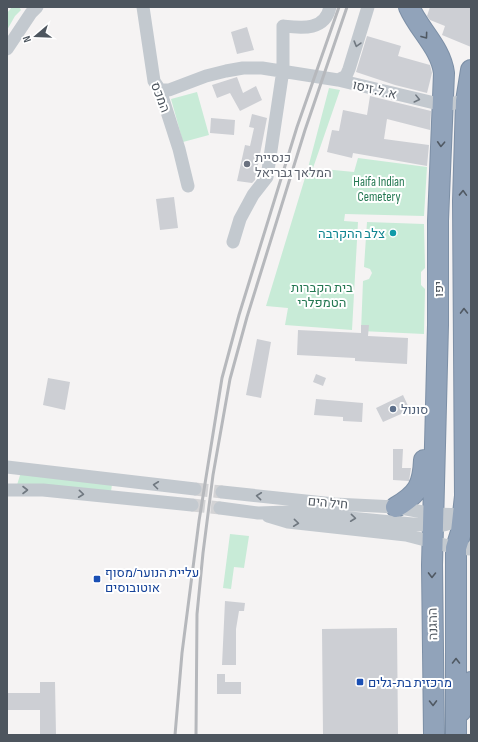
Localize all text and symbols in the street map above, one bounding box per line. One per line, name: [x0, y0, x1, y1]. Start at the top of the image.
north arrow: [16, 16, 56, 56]
one-way arrow: [421, 31, 428, 38]
text: N: [20, 34, 34, 44]
one-way arrow: [353, 41, 362, 48]
street label: א. ל. זיסו: [351, 77, 398, 103]
street label: המכס: [147, 80, 173, 115]
one-way arrow: [413, 94, 420, 103]
one-way arrow: [437, 141, 446, 147]
place label: כנסיית המלאך גבריאל: [255, 150, 332, 181]
marker: כנסיית המלאך גבריאל: [242, 159, 252, 169]
park label: Haifa Indian Cemetery: [353, 174, 405, 205]
one-way arrow: [459, 190, 468, 196]
place label: צלב ההקרבה: [318, 226, 385, 242]
marker: צלב ההקרבה: [388, 228, 398, 238]
park label: בית הקברות הטמפלרי: [291, 280, 353, 311]
street label: יפו: [431, 281, 447, 297]
one-way arrow: [460, 308, 468, 314]
place label: סונול: [401, 402, 428, 418]
marker: סונול: [388, 404, 398, 414]
one-way arrow: [153, 481, 159, 490]
one-way arrow: [22, 486, 28, 494]
one-way arrow: [78, 489, 84, 498]
one-way arrow: [256, 492, 262, 501]
street label: חיל הים: [307, 493, 349, 513]
one-way arrow: [350, 514, 356, 523]
one-way arrow: [293, 518, 299, 527]
place label: עליית הנוער/מסוף אוטובוסים: [105, 565, 199, 596]
one-way arrow: [428, 572, 436, 578]
marker: עליית הנוער/מסוף אוטובוסים: [92, 574, 102, 584]
street label: ההגנה: [425, 608, 441, 640]
one-way arrow: [452, 658, 460, 664]
place label: מרכזית בת-גלים: [368, 675, 452, 691]
marker: מרכזית בת-גלים: [355, 677, 365, 687]
one-way arrow: [429, 700, 437, 706]

